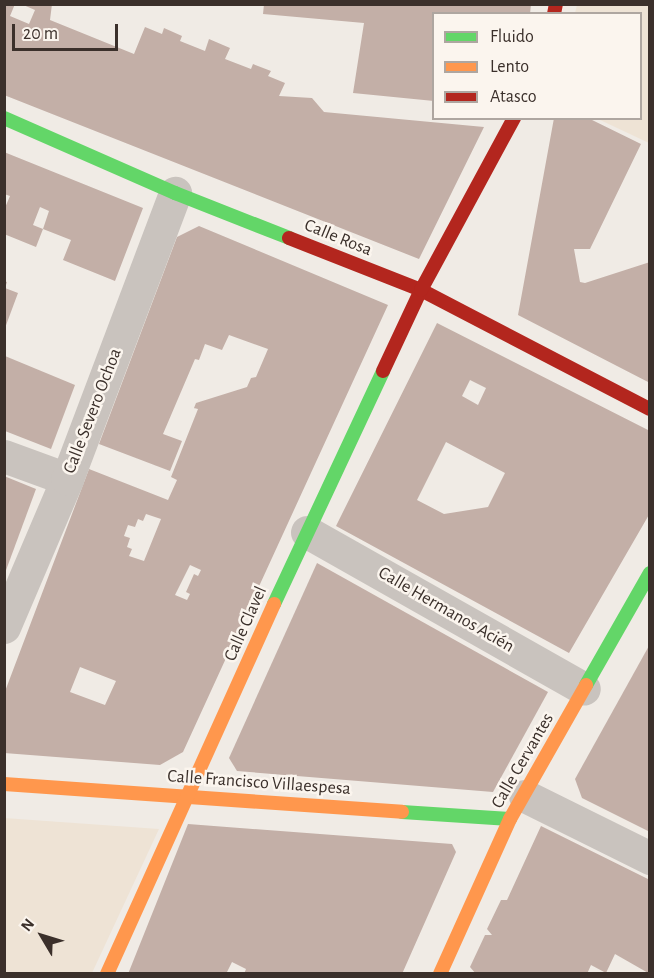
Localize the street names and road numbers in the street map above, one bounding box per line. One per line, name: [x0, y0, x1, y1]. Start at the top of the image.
street label: Calle Rosa: [301, 215, 375, 261]
street label: Calle Severo Ochoa: [59, 345, 127, 477]
street label: Calle Hermanos Acién: [374, 562, 518, 658]
street label: Calle Clavel: [220, 583, 272, 665]
street label: Calle Cervantes: [487, 710, 559, 812]
street label: Calle Francisco Villaespesa: [167, 766, 351, 800]

